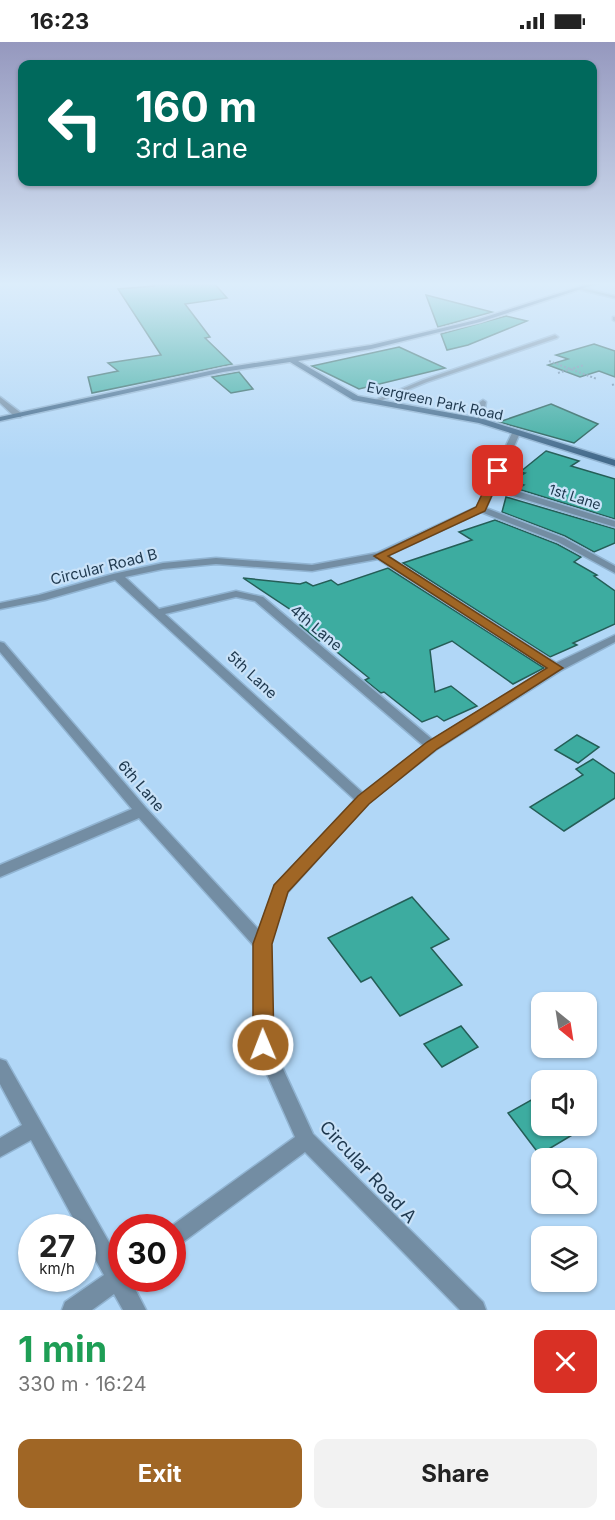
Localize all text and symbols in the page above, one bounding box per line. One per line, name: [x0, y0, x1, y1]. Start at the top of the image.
text: 16:23: [30, 8, 89, 34]
text: 160 m: [135, 81, 257, 132]
icon: left: [36, 84, 114, 162]
text: 3rd Lane: [135, 132, 248, 165]
street label: Evergreen Park Road: [365, 378, 505, 423]
pin: [472, 445, 523, 496]
icon: arrive: [481, 454, 514, 487]
street label: 1st Lane: [547, 480, 603, 513]
street label: Circular Road B: [48, 544, 159, 589]
street label: 4th Lane: [286, 600, 346, 655]
street label: 5th Lane: [223, 647, 281, 703]
street label: 6th Lane: [114, 756, 169, 815]
north arrow: [531, 992, 597, 1058]
map controls: [531, 992, 597, 1292]
position arrow: [231, 1013, 295, 1077]
button: sound: [531, 1070, 597, 1136]
street label: Circular Road A: [316, 1116, 421, 1227]
button: search: [531, 1148, 597, 1214]
speed limit sign: 30: [108, 1214, 186, 1292]
button: layers: [531, 1226, 597, 1292]
text: 27: [39, 1228, 75, 1264]
text: km/h: [39, 1259, 75, 1278]
text: 1 min: [18, 1327, 107, 1371]
button: close: [534, 1330, 597, 1393]
text: 330 m · 16:24: [18, 1372, 147, 1396]
button: Exit: [18, 1439, 302, 1508]
button: Share: [314, 1439, 597, 1508]

